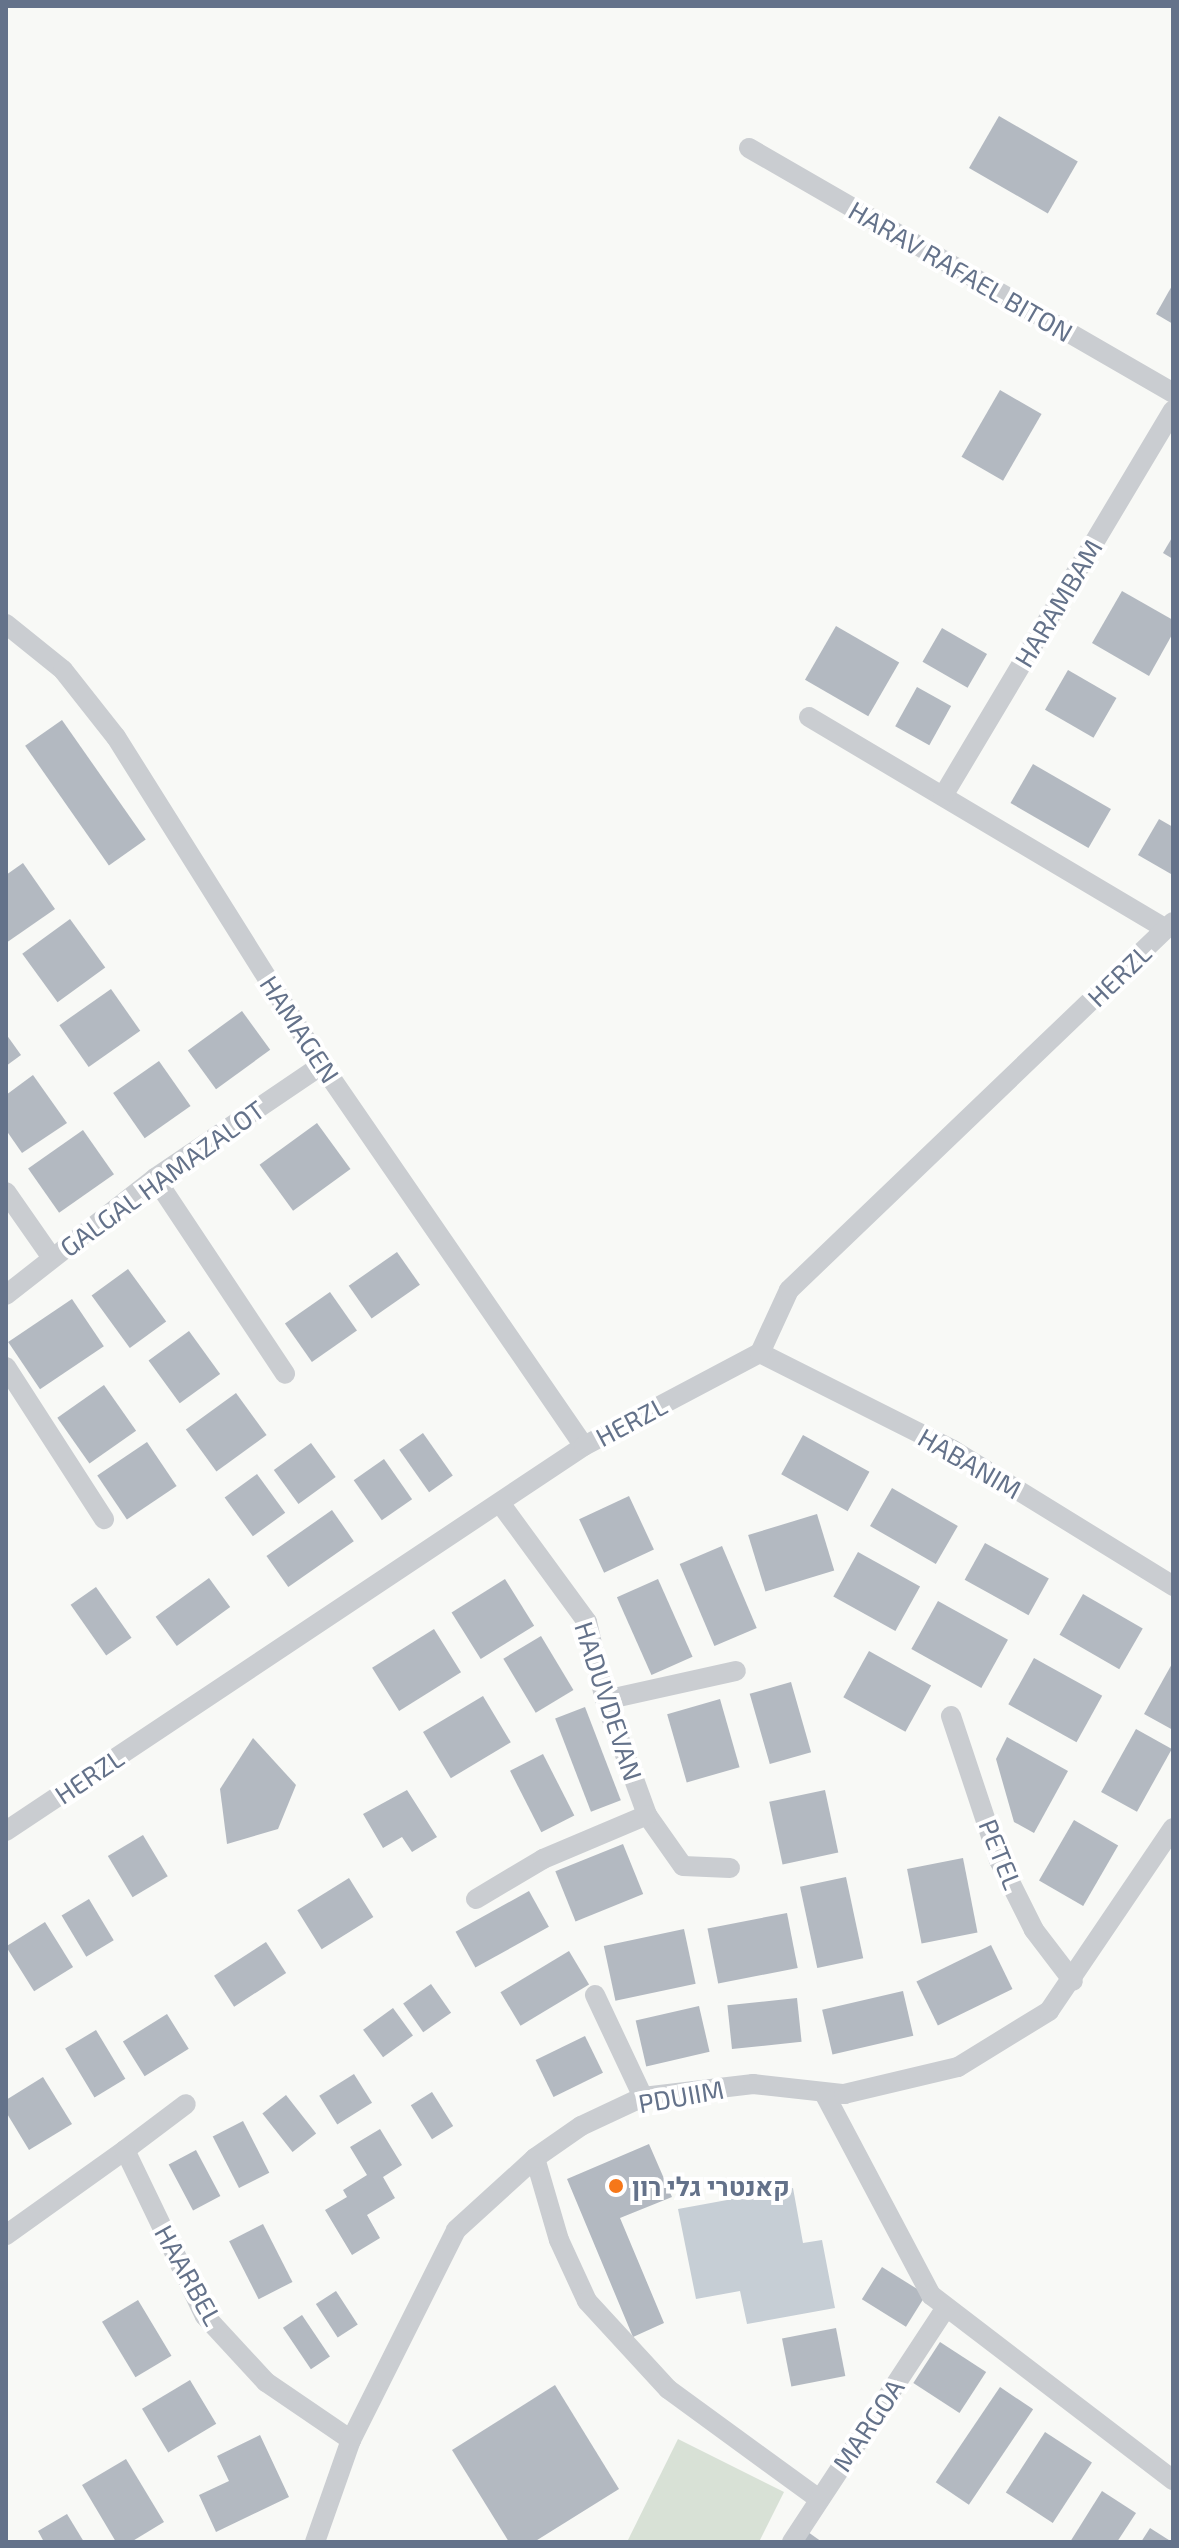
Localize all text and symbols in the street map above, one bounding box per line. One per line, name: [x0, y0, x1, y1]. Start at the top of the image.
street label: HARAV RAFAEL BITON: [843, 194, 1079, 348]
street label: HARAMBAM: [1008, 533, 1108, 673]
street label: HERZL: [1081, 937, 1157, 1013]
street label: HAMAGEN: [254, 970, 346, 1088]
street label: GALGAL HAMAZALOT: [53, 1093, 271, 1263]
street label: HERZL: [590, 1389, 672, 1453]
street label: HABANIM: [913, 1421, 1027, 1505]
street label: HADUVDEVAN: [569, 1618, 649, 1784]
street label: HERZL: [49, 1742, 129, 1810]
street label: PETEL: [973, 1814, 1029, 1894]
street label: PDUIIM: [636, 2073, 726, 2119]
place label: קאנטרי גלי רון: [632, 2170, 790, 2202]
marker: קאנטרי גלי רון: [607, 2177, 625, 2195]
street label: HAARBEL: [149, 2219, 229, 2331]
street label: MARGOA: [826, 2373, 910, 2477]

